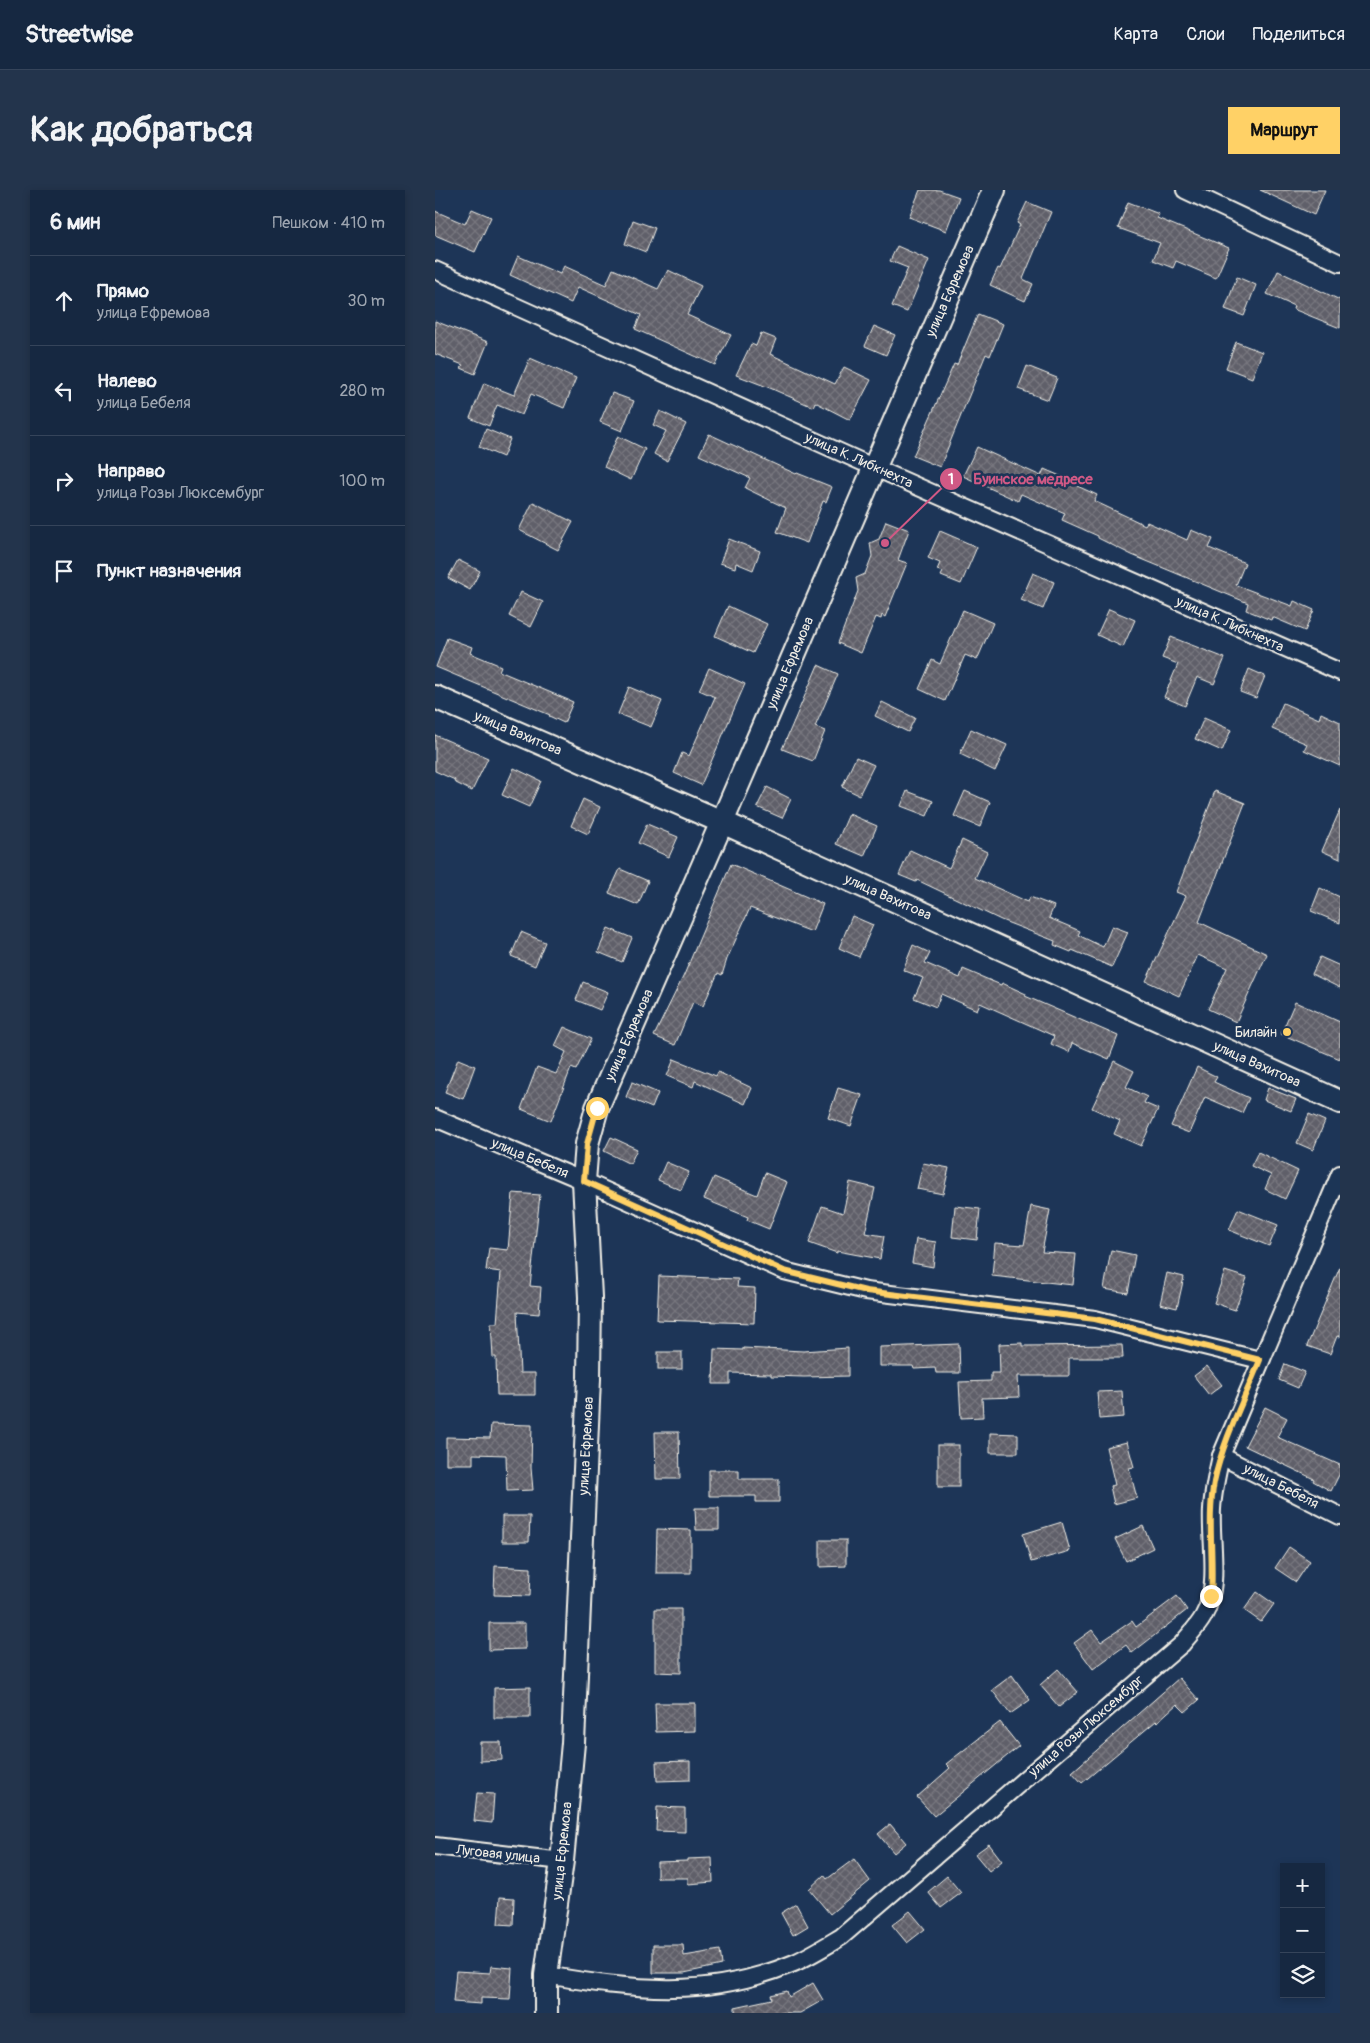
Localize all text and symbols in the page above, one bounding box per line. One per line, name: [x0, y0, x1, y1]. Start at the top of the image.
text: Streetwise: [25, 20, 133, 49]
text: Карта: [1114, 23, 1158, 46]
text: Слои: [1186, 23, 1224, 46]
text: Поделиться: [1252, 23, 1345, 46]
button: Маршрут: [1228, 107, 1340, 154]
text: Как добраться: [30, 108, 253, 152]
text: 6 мин: [50, 209, 100, 236]
text: Пешком · 410 m: [273, 213, 385, 233]
street label: улица Ефремова: [922, 242, 978, 340]
text: Прямо: [97, 279, 149, 303]
icon: ahead: [50, 287, 78, 315]
text: 30 m: [347, 291, 385, 311]
text: улица Ефремова: [97, 303, 210, 323]
text: Налево: [97, 369, 157, 393]
icon: left: [50, 377, 78, 405]
text: 280 m: [339, 381, 385, 401]
text: улица Бебеля: [97, 393, 191, 413]
street label: улица К. Либкнехта: [801, 428, 916, 491]
text: Направо: [97, 459, 165, 483]
callout: Буинское медресе: [938, 464, 1103, 494]
icon: right: [50, 467, 78, 495]
text: 1: [948, 470, 954, 489]
text: Буинское медресе: [973, 470, 1093, 489]
text: 100 m: [339, 471, 385, 491]
text: улица Розы Люксембург: [97, 483, 264, 503]
icon: arrive: [50, 557, 78, 585]
text: Пункт назначения: [97, 559, 241, 583]
street label: улица К. Либкнехта: [1172, 592, 1287, 655]
street label: улица Ефремова: [762, 614, 817, 713]
street label: улица Вахитова: [471, 707, 564, 759]
street label: улица Вахитова: [841, 870, 934, 924]
street label: улица Ефремова: [601, 986, 657, 1084]
place label: Билайн: [1235, 1024, 1277, 1041]
marker: Билайн: [1281, 1026, 1293, 1038]
street label: улица Вахитова: [1210, 1037, 1303, 1091]
route start: [586, 1097, 609, 1120]
street label: улица Бебеля: [488, 1134, 571, 1182]
street label: улица Ефремова: [575, 1396, 597, 1497]
street label: улица Бебеля: [1240, 1459, 1321, 1512]
route end: [1200, 1585, 1223, 1608]
street label: улица Розы Люксембург: [1024, 1671, 1147, 1781]
street label: улица Ефремова: [548, 1801, 576, 1902]
street label: Луговая улица: [454, 1841, 541, 1867]
map controls: [1280, 1863, 1325, 1998]
button: +: [1280, 1863, 1325, 1908]
button: −: [1280, 1908, 1325, 1953]
button: layers: [1280, 1953, 1325, 1998]

